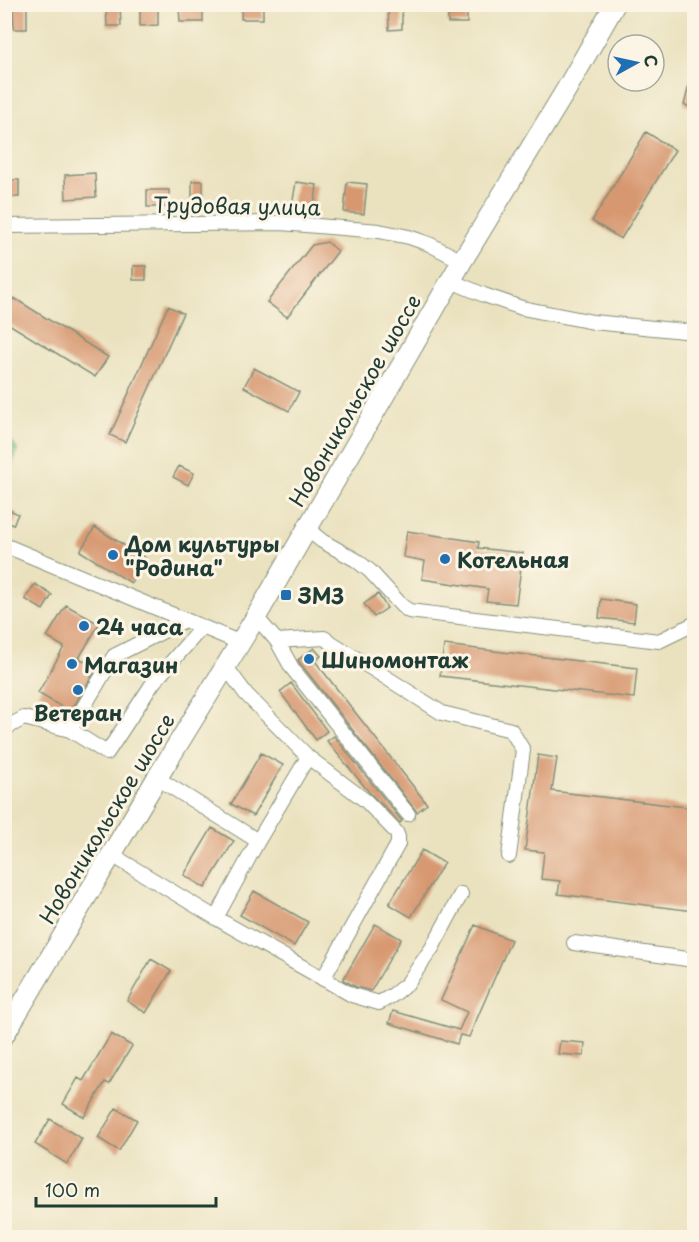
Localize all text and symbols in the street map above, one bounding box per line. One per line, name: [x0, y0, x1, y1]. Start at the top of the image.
north arrow: [606, 33, 666, 93]
text: С: [639, 53, 665, 68]
street label: Трудовая улица: [153, 188, 322, 222]
street label: Новоникольское шоссе: [280, 288, 428, 512]
place label: Дом культуры "Родина": [124, 527, 280, 583]
place label: Котельная: [457, 543, 569, 575]
marker: Дом культуры "Родина": [106, 548, 120, 562]
marker: Котельная: [438, 552, 452, 566]
place label: ЗМЗ: [297, 579, 344, 611]
marker: ЗМЗ: [279, 588, 293, 602]
place label: 24 часа: [96, 610, 184, 642]
marker: 24 часа: [77, 619, 91, 633]
place label: Шиномонтаж: [321, 643, 469, 675]
place label: Магазин: [84, 648, 178, 680]
marker: Шиномонтаж: [302, 652, 316, 666]
marker: Магазин: [65, 657, 79, 671]
marker: Ветеран: [71, 683, 85, 697]
place label: Ветеран: [34, 696, 122, 728]
street label: Новоникольское шоссе: [30, 706, 182, 930]
scale bar: [36, 1170, 216, 1208]
text: 100 m: [45, 1176, 100, 1203]

